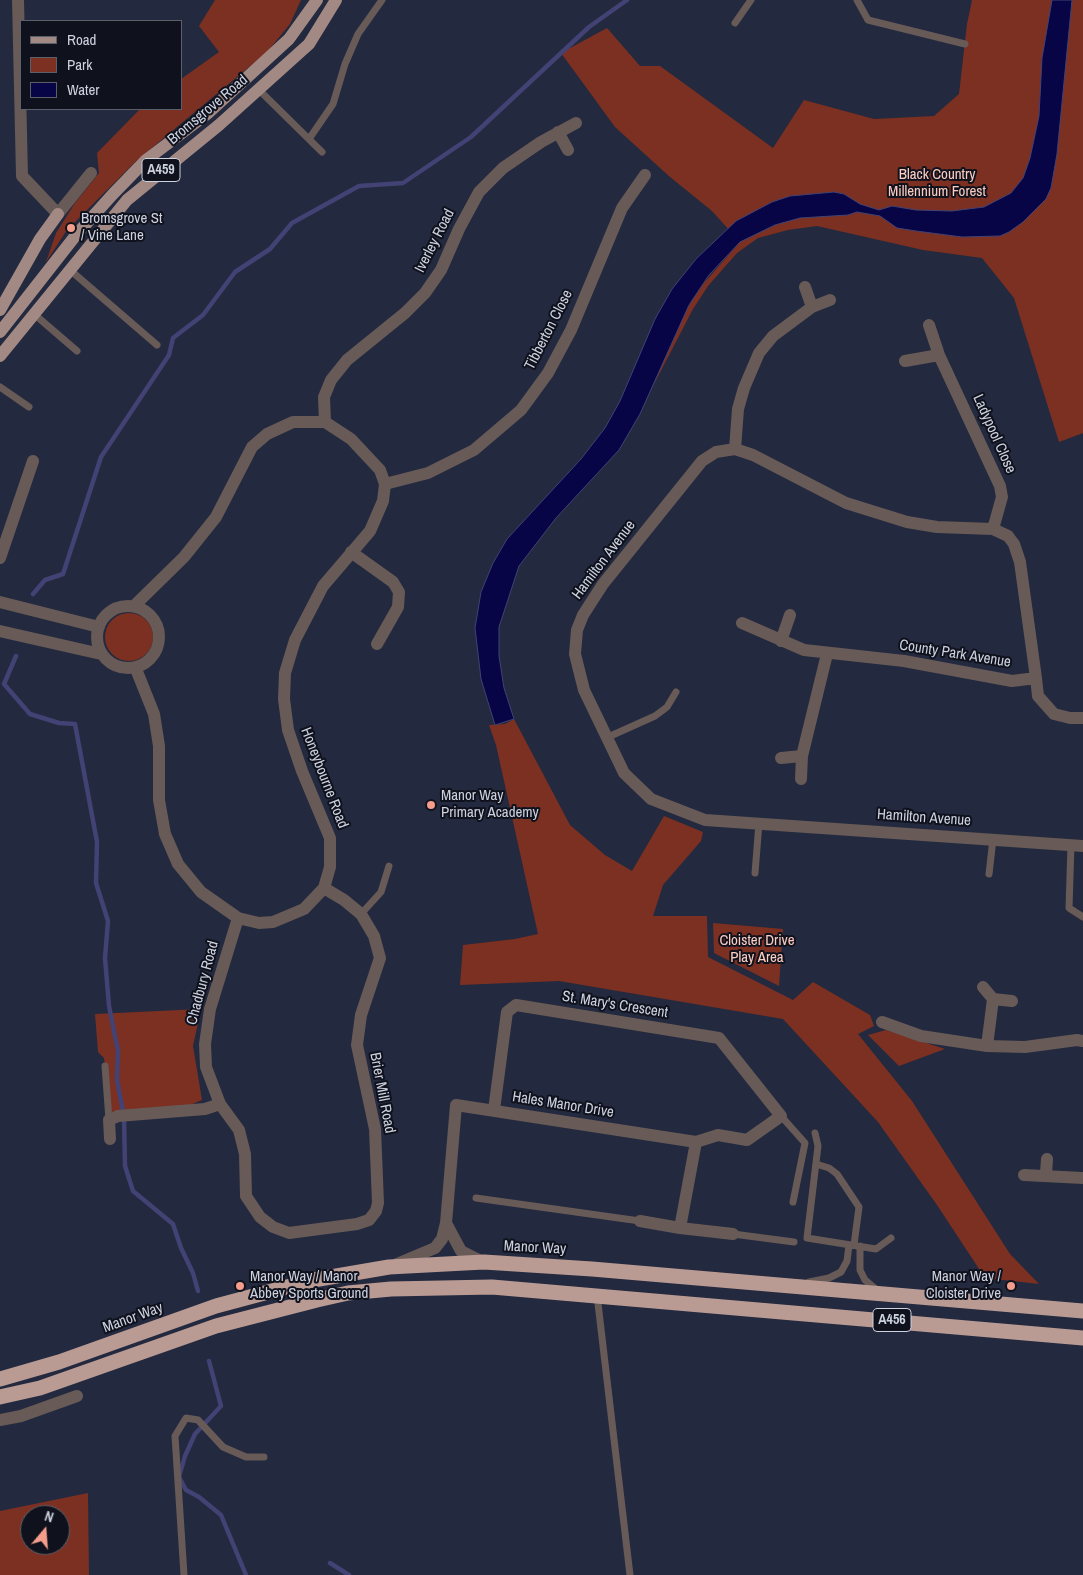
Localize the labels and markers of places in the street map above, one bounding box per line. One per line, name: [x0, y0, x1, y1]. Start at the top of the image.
place label: Bromsgrove St / Vine Lane: [81, 210, 162, 245]
marker: Bromsgrove St / Vine Lane: [65, 222, 77, 234]
place label: Manor Way Primary Academy: [441, 787, 539, 822]
marker: Manor Way Primary Academy: [425, 799, 437, 811]
place label: Manor Way / Manor Abbey Sports Ground: [250, 1268, 368, 1303]
place label: Manor Way / Cloister Drive: [926, 1268, 1001, 1303]
marker: Manor Way / Manor Abbey Sports Ground: [234, 1280, 246, 1292]
marker: Manor Way / Cloister Drive: [1005, 1280, 1017, 1292]

